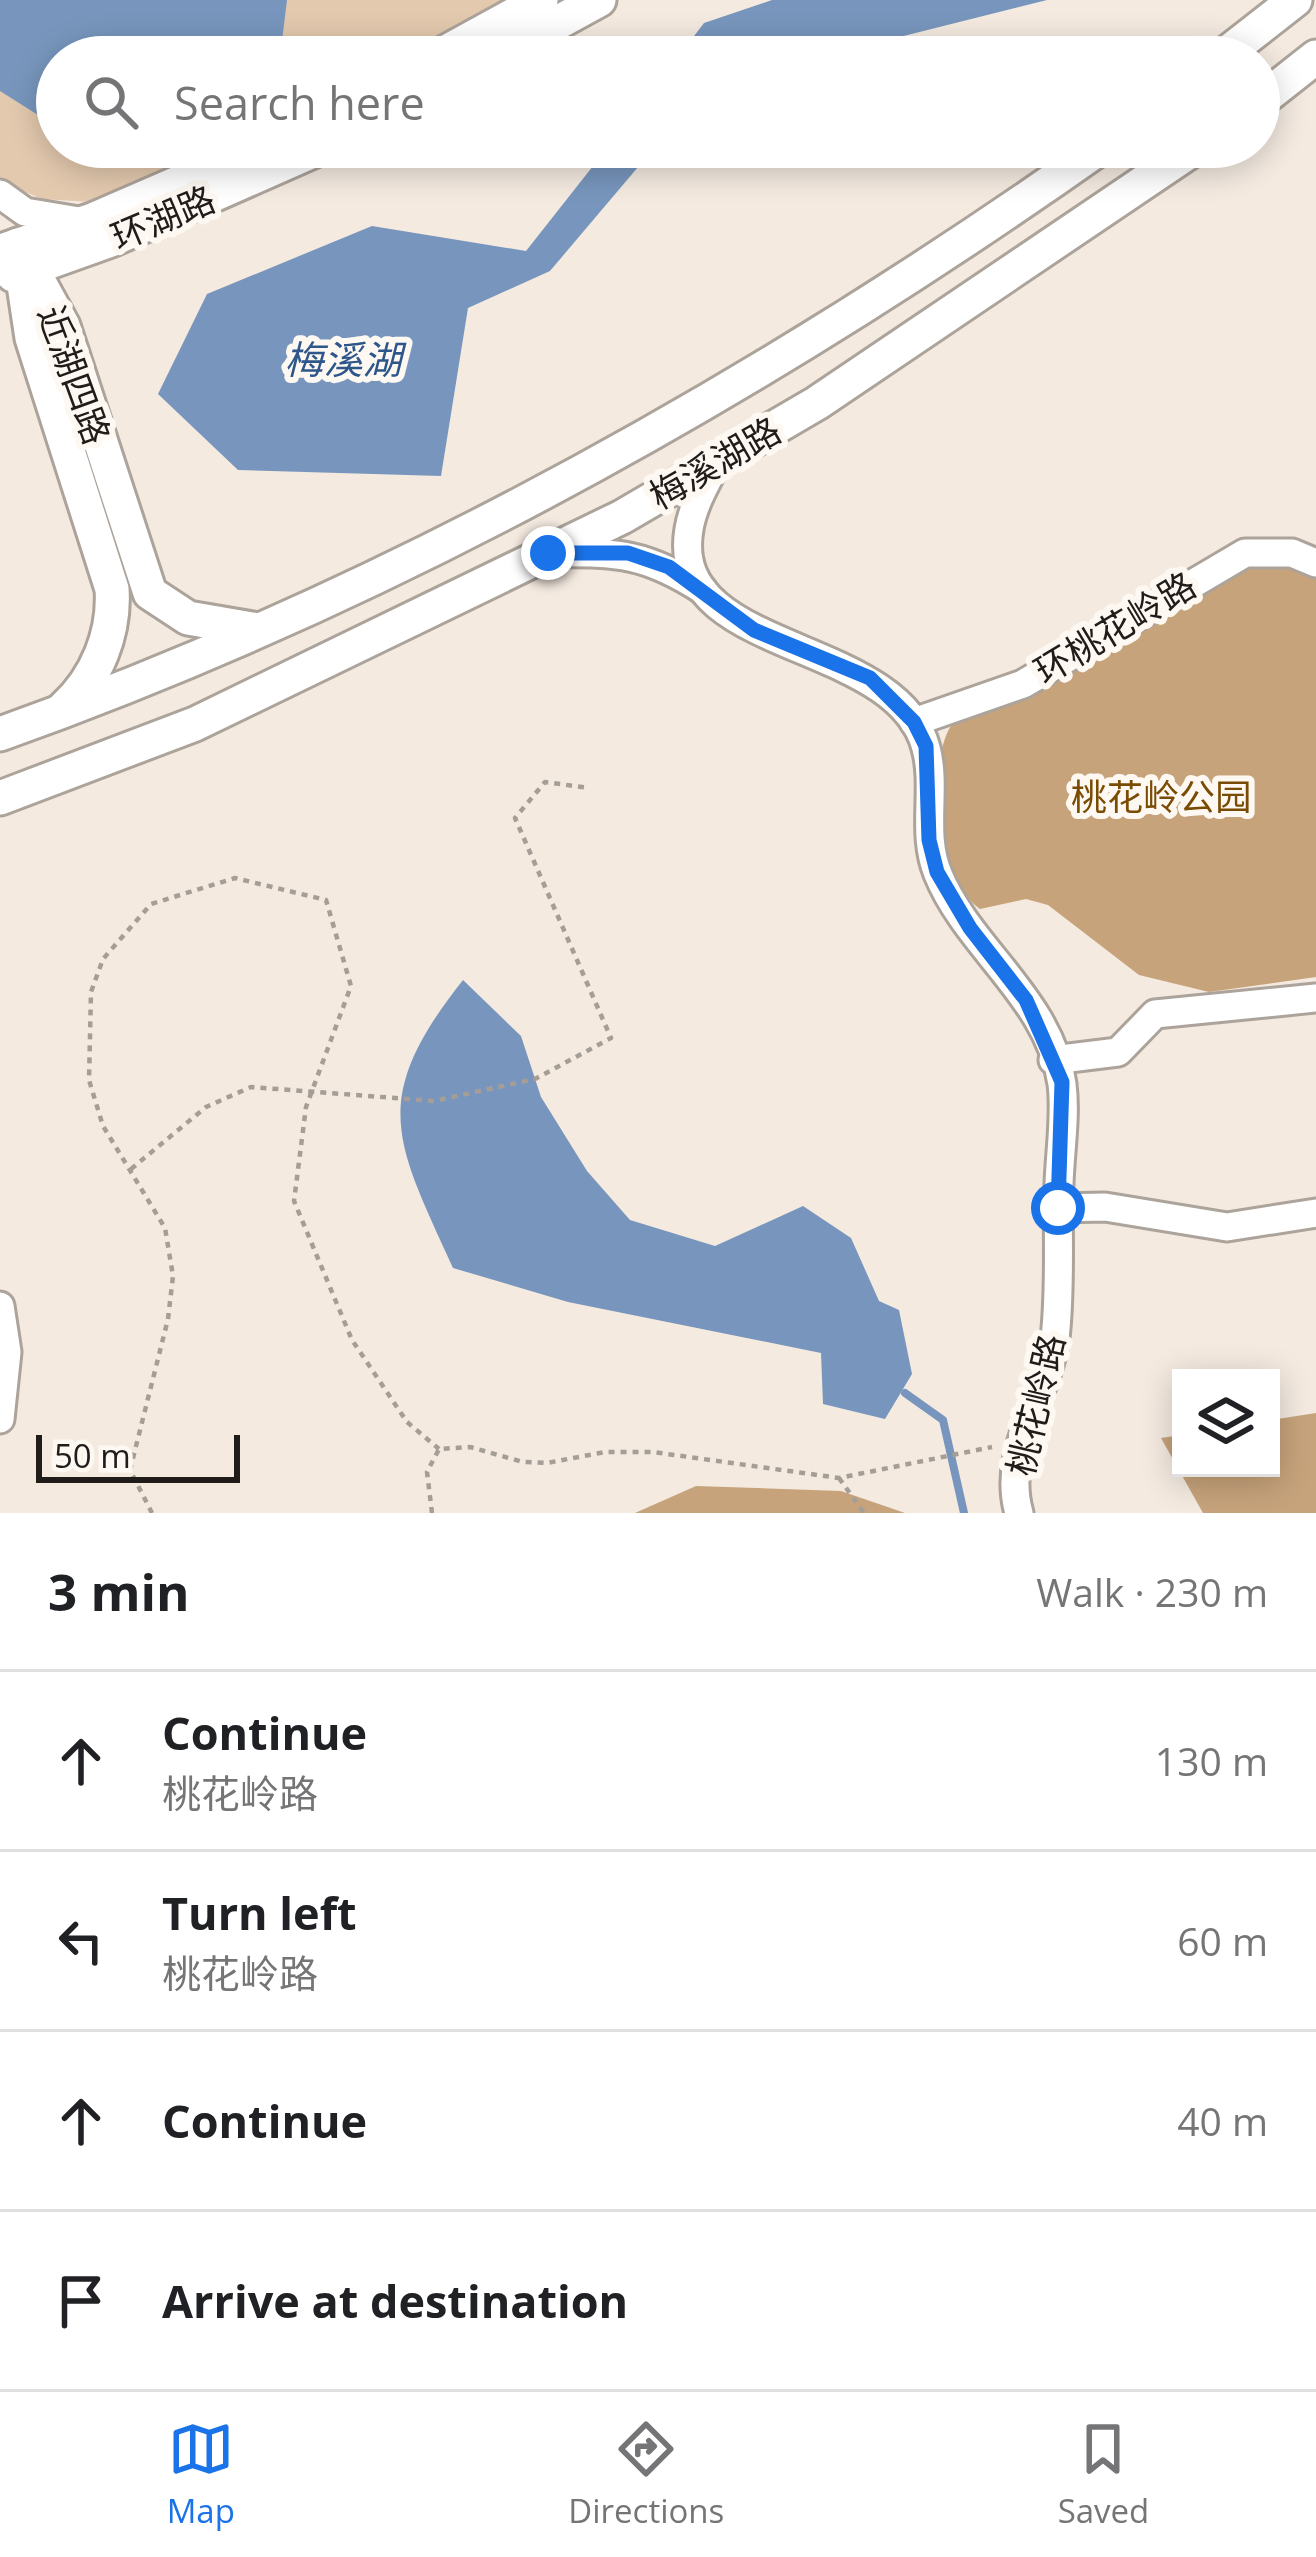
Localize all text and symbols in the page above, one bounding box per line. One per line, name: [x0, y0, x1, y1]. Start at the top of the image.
search box: [36, 36, 1280, 168]
icon: search: [78, 69, 144, 135]
text: Search here: [174, 72, 425, 133]
street label: 环湖路: [104, 174, 222, 261]
street label: 近湖四路: [27, 299, 122, 451]
water label: 梅溪湖: [284, 332, 407, 385]
street label: 梅溪湖路: [640, 405, 789, 520]
route end: [521, 526, 575, 580]
street label: 环桃花岭路: [1025, 560, 1205, 695]
park label: 桃花岭公园: [1071, 772, 1251, 821]
route start: [1031, 1181, 1085, 1235]
street label: 桃花岭路: [995, 1329, 1076, 1481]
map controls: [1172, 1369, 1280, 1477]
button: layers: [1172, 1369, 1280, 1477]
scale bar: [36, 1429, 240, 1482]
text: 50 m: [54, 1433, 131, 1478]
text: 3 min: [48, 1556, 190, 1626]
text: Walk · 230 m: [1036, 1565, 1268, 1618]
text: Continue: [162, 1702, 367, 1763]
icon: ahead: [48, 1728, 114, 1794]
text: 130 m: [1155, 1734, 1268, 1787]
text: 桃花岭路: [162, 1766, 318, 1819]
text: Turn left: [162, 1882, 357, 1943]
icon: left: [48, 1908, 114, 1974]
text: 60 m: [1177, 1914, 1268, 1967]
text: 桃花岭路: [162, 1946, 318, 1999]
icon: ahead: [48, 2088, 114, 2154]
text: Continue: [162, 2090, 367, 2151]
text: 40 m: [1177, 2094, 1268, 2147]
icon: arrive: [48, 2268, 114, 2334]
text: Arrive at destination: [162, 2270, 628, 2331]
tab: Map: [167, 2416, 235, 2533]
tab: Directions: [568, 2416, 724, 2533]
tab: Saved: [1058, 2416, 1149, 2533]

